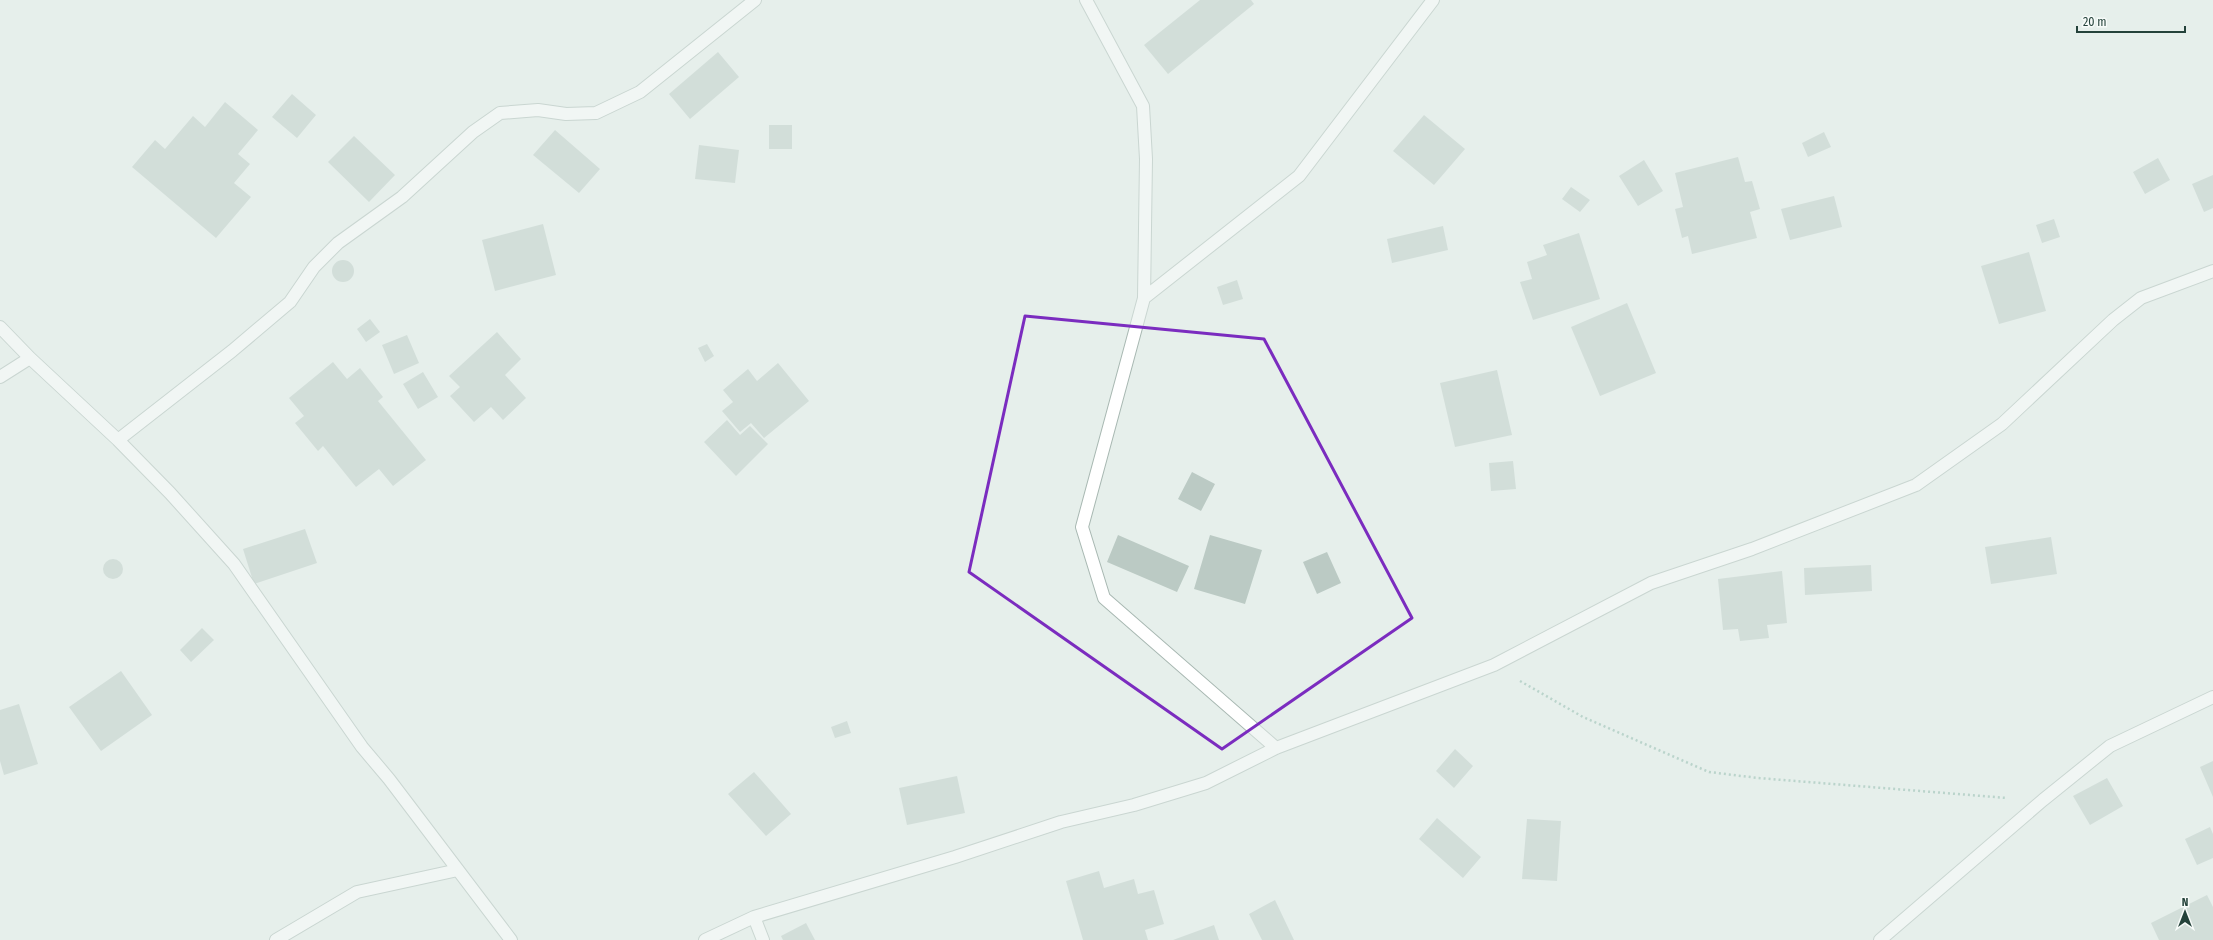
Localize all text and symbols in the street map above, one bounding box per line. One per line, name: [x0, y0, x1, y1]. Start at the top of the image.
scale bar: [2077, 8, 2185, 34]
text: 20 m: [2083, 15, 2107, 29]
north arrow: [2165, 892, 2205, 932]
text: N: [2182, 896, 2188, 909]

